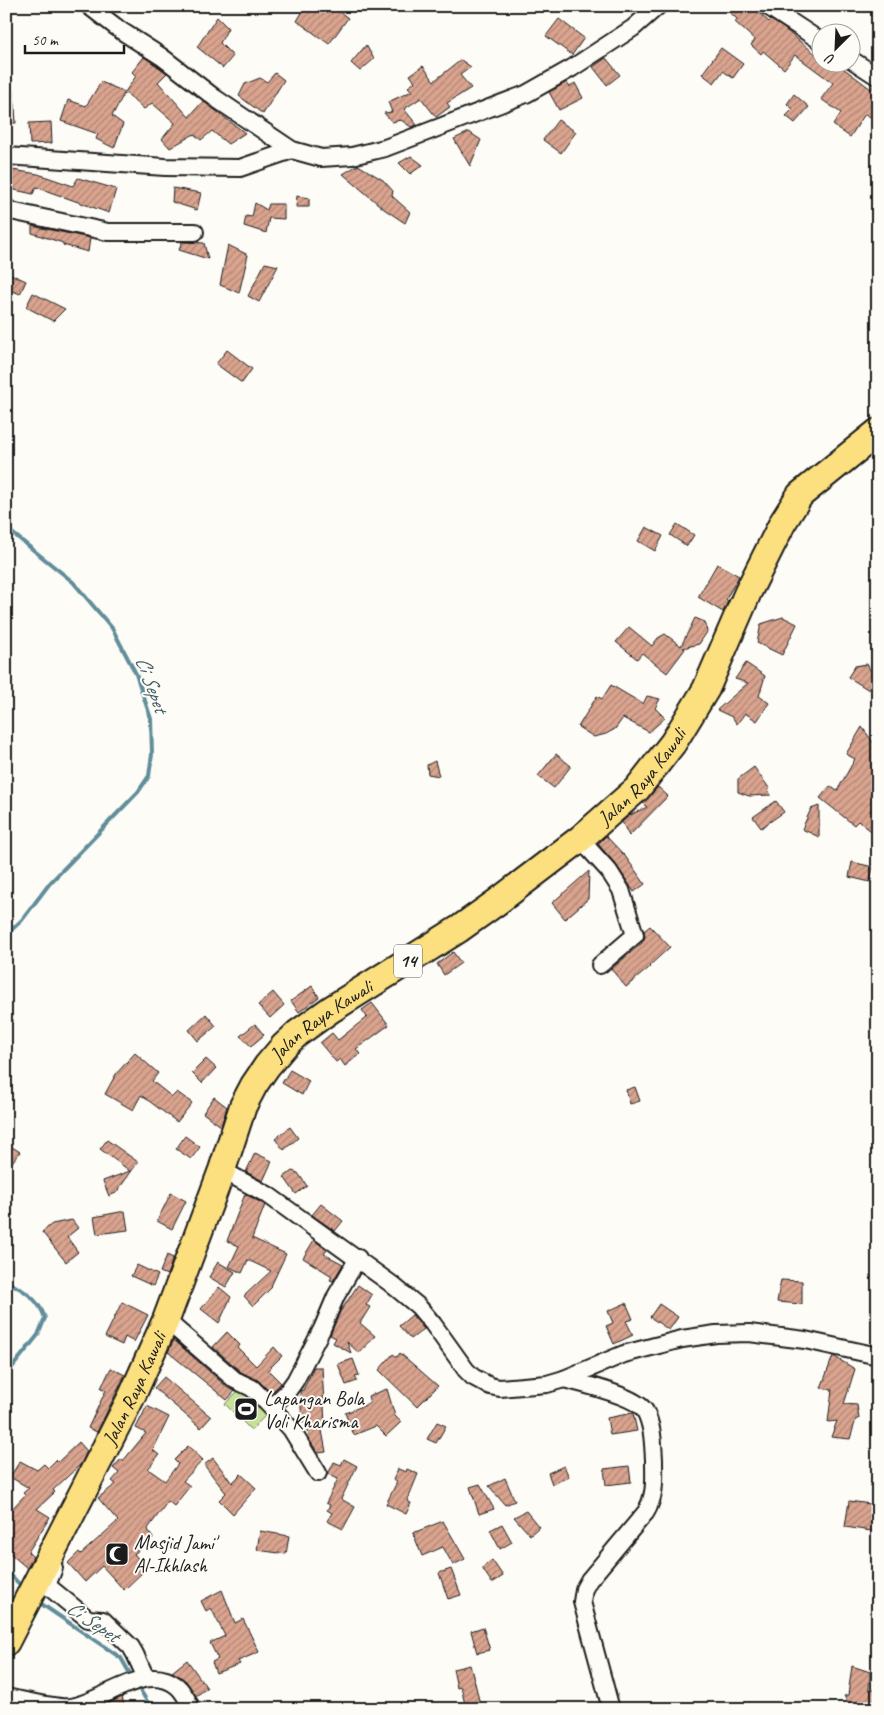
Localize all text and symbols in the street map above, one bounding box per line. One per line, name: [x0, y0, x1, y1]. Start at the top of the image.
scale bar: [25, 22, 124, 54]
north arrow: [812, 22, 862, 72]
text: 50 m: [32, 31, 59, 50]
text: U: [821, 49, 837, 69]
water label: Ci Sepet: [130, 652, 175, 719]
street label: Jalan Raya Kawali: [591, 722, 693, 831]
road number: 14: [394, 944, 422, 978]
street label: Jalan Raya Kawali: [263, 973, 379, 1067]
street label: Jalan Raya Kawali: [96, 1326, 172, 1450]
place label: Lapangan Bola Voli Kharisma: [264, 1386, 366, 1434]
sports icon: Lapangan Bola Voli Kharisma: [233, 1396, 259, 1422]
place label: Masjid Jami' Al-Ikhlash: [134, 1530, 220, 1578]
mosque icon: Masjid Jami' Al-Ikhlash: [104, 1541, 130, 1567]
water label: Ci Sepet: [62, 1594, 128, 1650]

